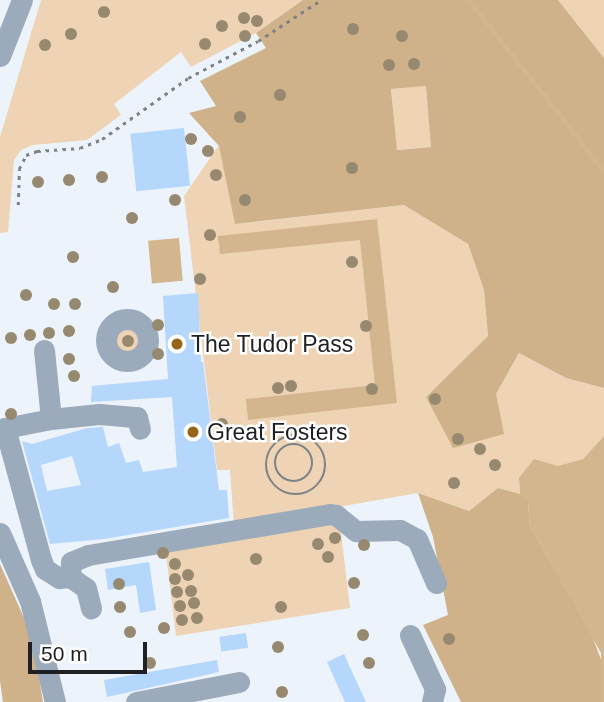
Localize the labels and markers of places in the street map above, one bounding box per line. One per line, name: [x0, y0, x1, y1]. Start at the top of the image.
place label: The Tudor Pass: [191, 330, 354, 358]
marker: The Tudor Pass: [169, 336, 185, 352]
place label: Great Fosters: [207, 418, 348, 446]
marker: Great Fosters: [185, 424, 201, 440]

